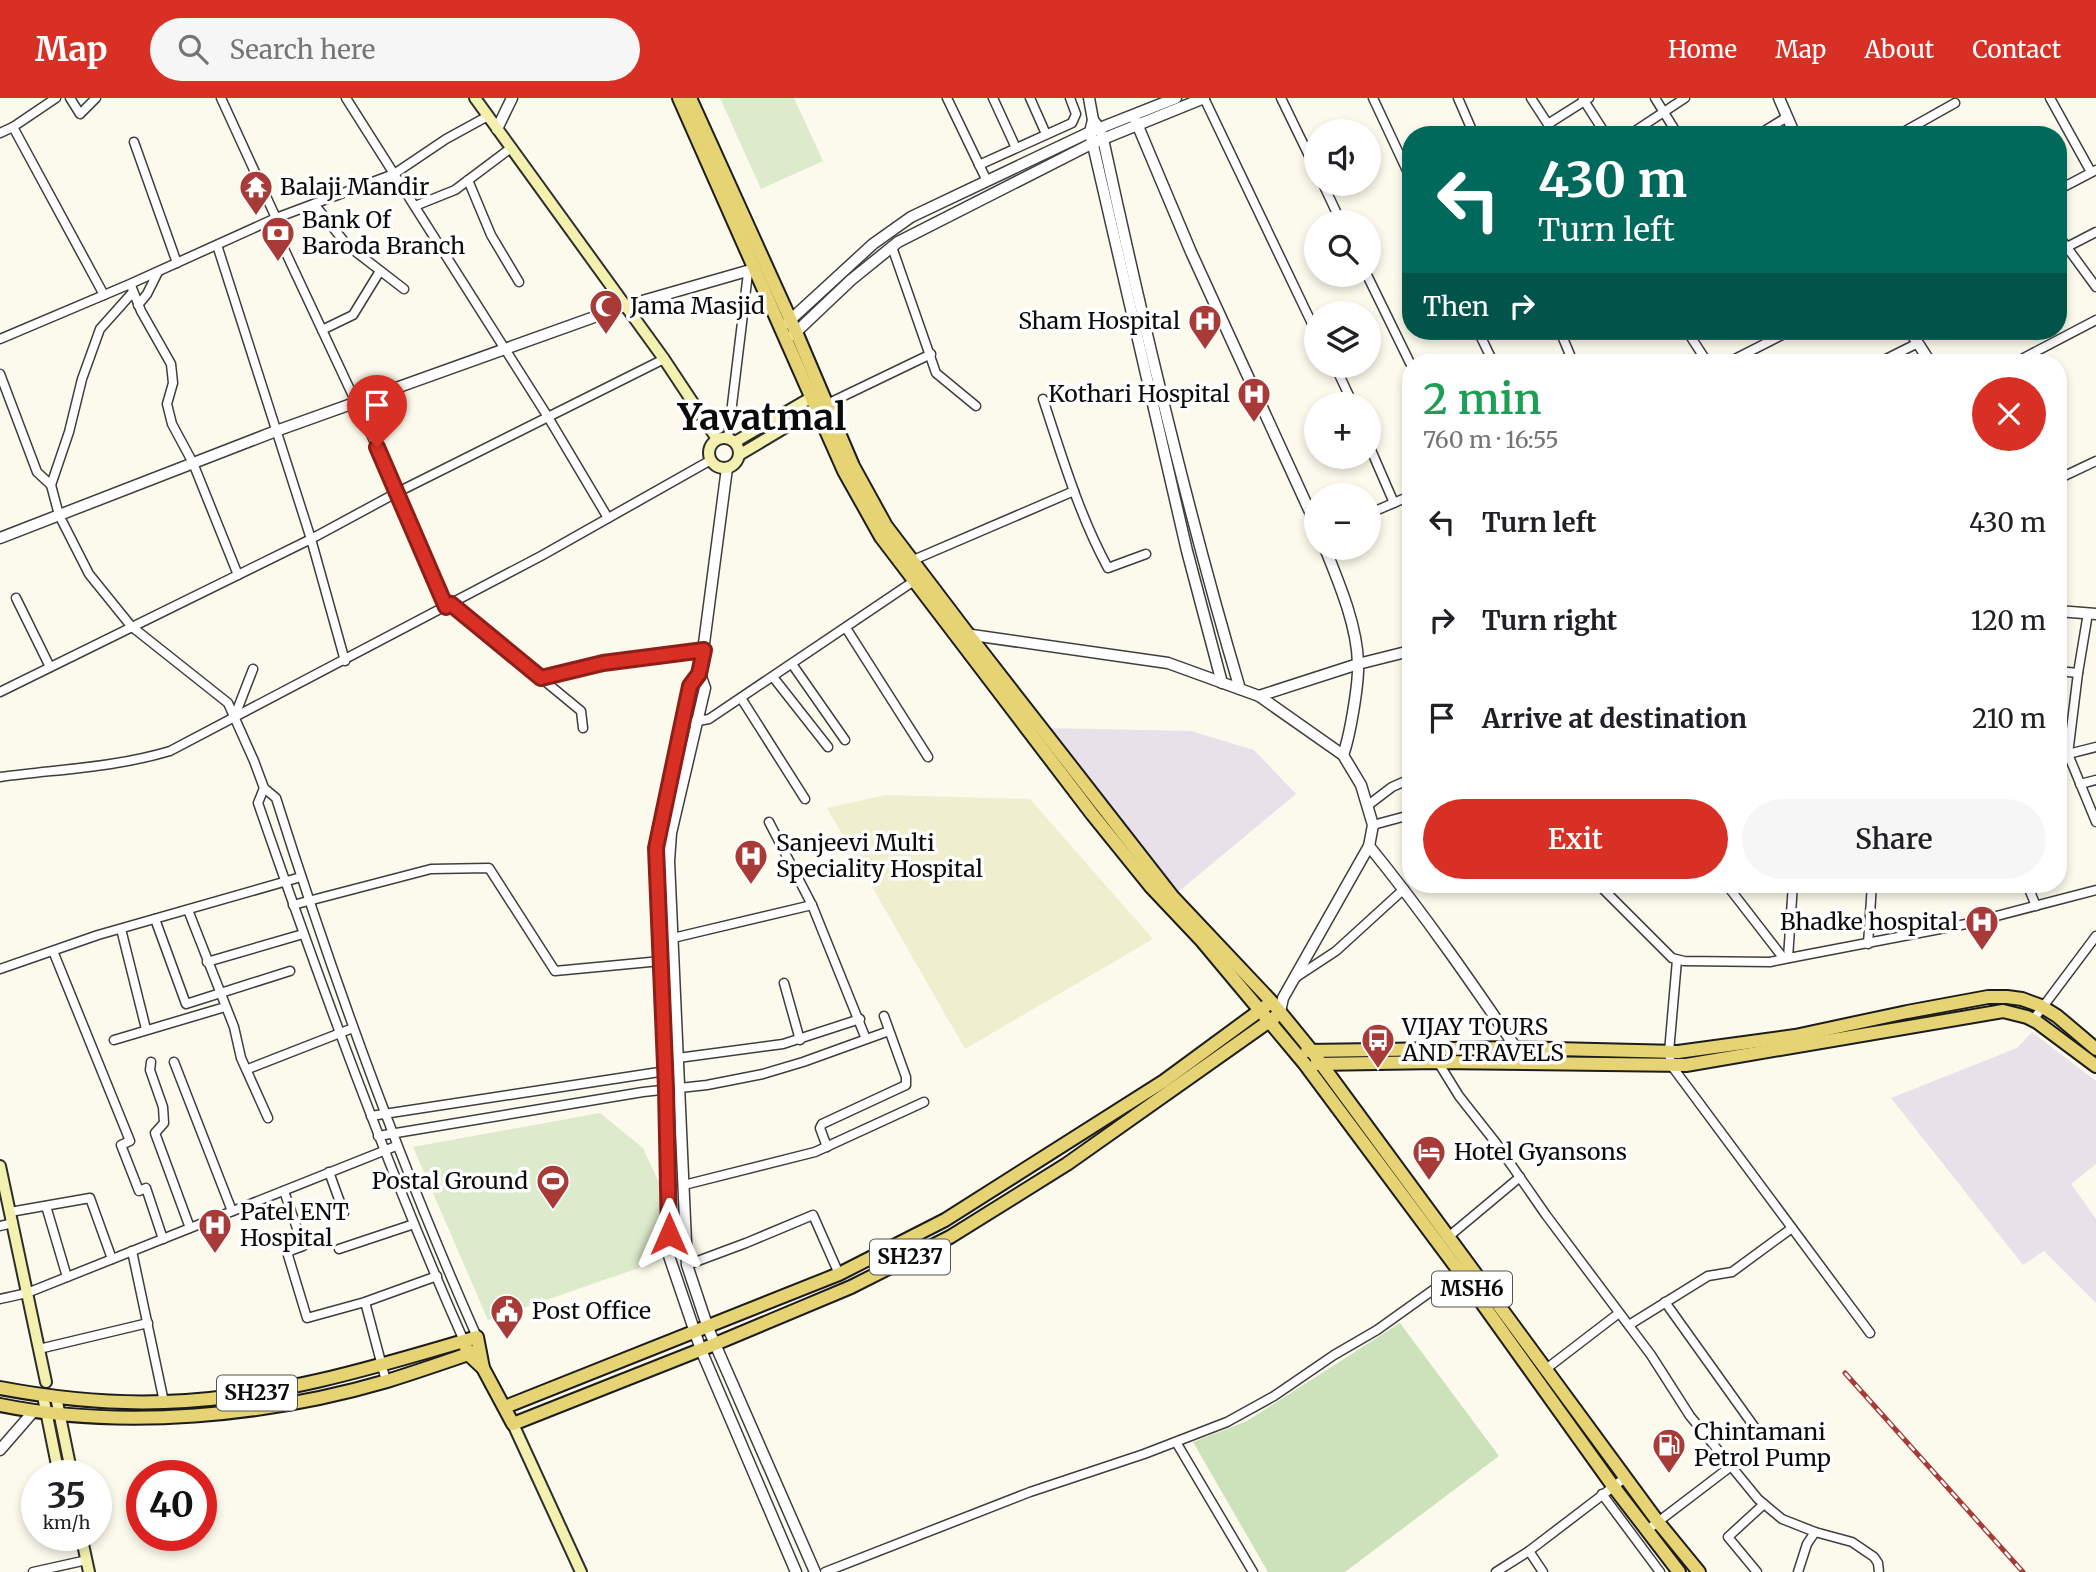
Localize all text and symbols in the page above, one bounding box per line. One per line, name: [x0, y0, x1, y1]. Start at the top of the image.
search box: [150, 18, 640, 81]
text: Map: [35, 29, 108, 70]
icon: search: [174, 30, 212, 68]
text: Search here: [230, 33, 375, 66]
text: Home: [1668, 34, 1737, 65]
text: Map: [1775, 34, 1826, 65]
text: About: [1864, 34, 1934, 65]
text: Contact: [1972, 34, 2061, 65]
map controls: [1304, 119, 1381, 560]
button: sound: [1304, 119, 1381, 196]
text: 430 m: [1538, 149, 1687, 210]
icon: left: [1423, 154, 1514, 245]
temple icon: Balaji Mandir: [237, 168, 275, 217]
place label: Balaji Mandir: [280, 172, 429, 201]
place label: Bank Of Baroda Branch: [302, 205, 465, 260]
button: search: [1304, 210, 1381, 287]
text: Turn left: [1538, 210, 1675, 250]
bank icon: Bank Of Baroda Branch: [259, 214, 297, 263]
mosque icon: Jama Masjid: [587, 287, 625, 336]
icon: right: [1503, 287, 1541, 325]
text: Then: [1423, 290, 1489, 323]
place label: Jama Masjid: [629, 291, 765, 320]
button: layers: [1304, 301, 1381, 378]
hospital icon: Sham Hospital: [1186, 302, 1224, 351]
place label: Sham Hospital: [1018, 306, 1180, 335]
text: 2 min: [1423, 373, 1542, 425]
pin: [347, 375, 407, 447]
hospital icon: Kothari Hospital: [1235, 375, 1273, 424]
button: close: [1972, 377, 2046, 451]
place label: Kothari Hospital: [1048, 379, 1230, 408]
icon: arrive: [358, 386, 396, 424]
button: +: [1304, 392, 1381, 469]
district label: Yavatmal: [677, 394, 846, 440]
text: 760 m · 16:55: [1423, 425, 1559, 454]
button: −: [1304, 483, 1381, 560]
icon: left: [1423, 503, 1461, 541]
text: Turn left: [1482, 506, 1596, 539]
text: 430 m: [1969, 506, 2046, 539]
icon: right: [1423, 601, 1461, 639]
text: Turn right: [1482, 604, 1617, 637]
text: 120 m: [1971, 604, 2046, 637]
icon: arrive: [1423, 699, 1461, 737]
text: Arrive at destination: [1482, 702, 1747, 735]
text: 210 m: [1972, 702, 2046, 735]
button: Exit: [1423, 799, 1728, 879]
button: Share: [1742, 799, 2046, 879]
place label: Sanjeevi Multi Speciality Hospital: [776, 828, 983, 883]
hospital icon: Sanjeevi Multi Speciality Hospital: [732, 837, 770, 886]
hospital icon: Bhadke hospital: [1963, 903, 2001, 952]
place label: Bhadke hospital: [1780, 907, 1958, 936]
place label: VIJAY TOURS AND TRAVELS: [1401, 1012, 1564, 1067]
bus stop icon: VIJAY TOURS AND TRAVELS: [1359, 1021, 1397, 1070]
hotel icon: Hotel Gyansons: [1410, 1133, 1448, 1182]
place label: Hotel Gyansons: [1454, 1137, 1627, 1166]
sports icon: Postal Ground: [534, 1162, 572, 1211]
place label: Postal Ground: [372, 1166, 528, 1195]
place label: Patel ENT Hospital: [240, 1197, 349, 1252]
position arrow: [632, 1197, 706, 1271]
hospital icon: Patel ENT Hospital: [196, 1206, 234, 1255]
road number: SH237: [870, 1240, 950, 1274]
road number: MSH6: [1432, 1272, 1512, 1306]
public building icon: Post Office: [488, 1292, 526, 1341]
place label: Post Office: [532, 1296, 651, 1325]
road number: SH237: [217, 1376, 297, 1410]
place label: Chintamani Petrol Pump: [1694, 1417, 1831, 1472]
fuel station icon: Chintamani Petrol Pump: [1650, 1426, 1688, 1475]
speed limit sign: 40: [126, 1460, 217, 1551]
text: 35: [47, 1474, 86, 1518]
text: km/h: [43, 1511, 90, 1534]

